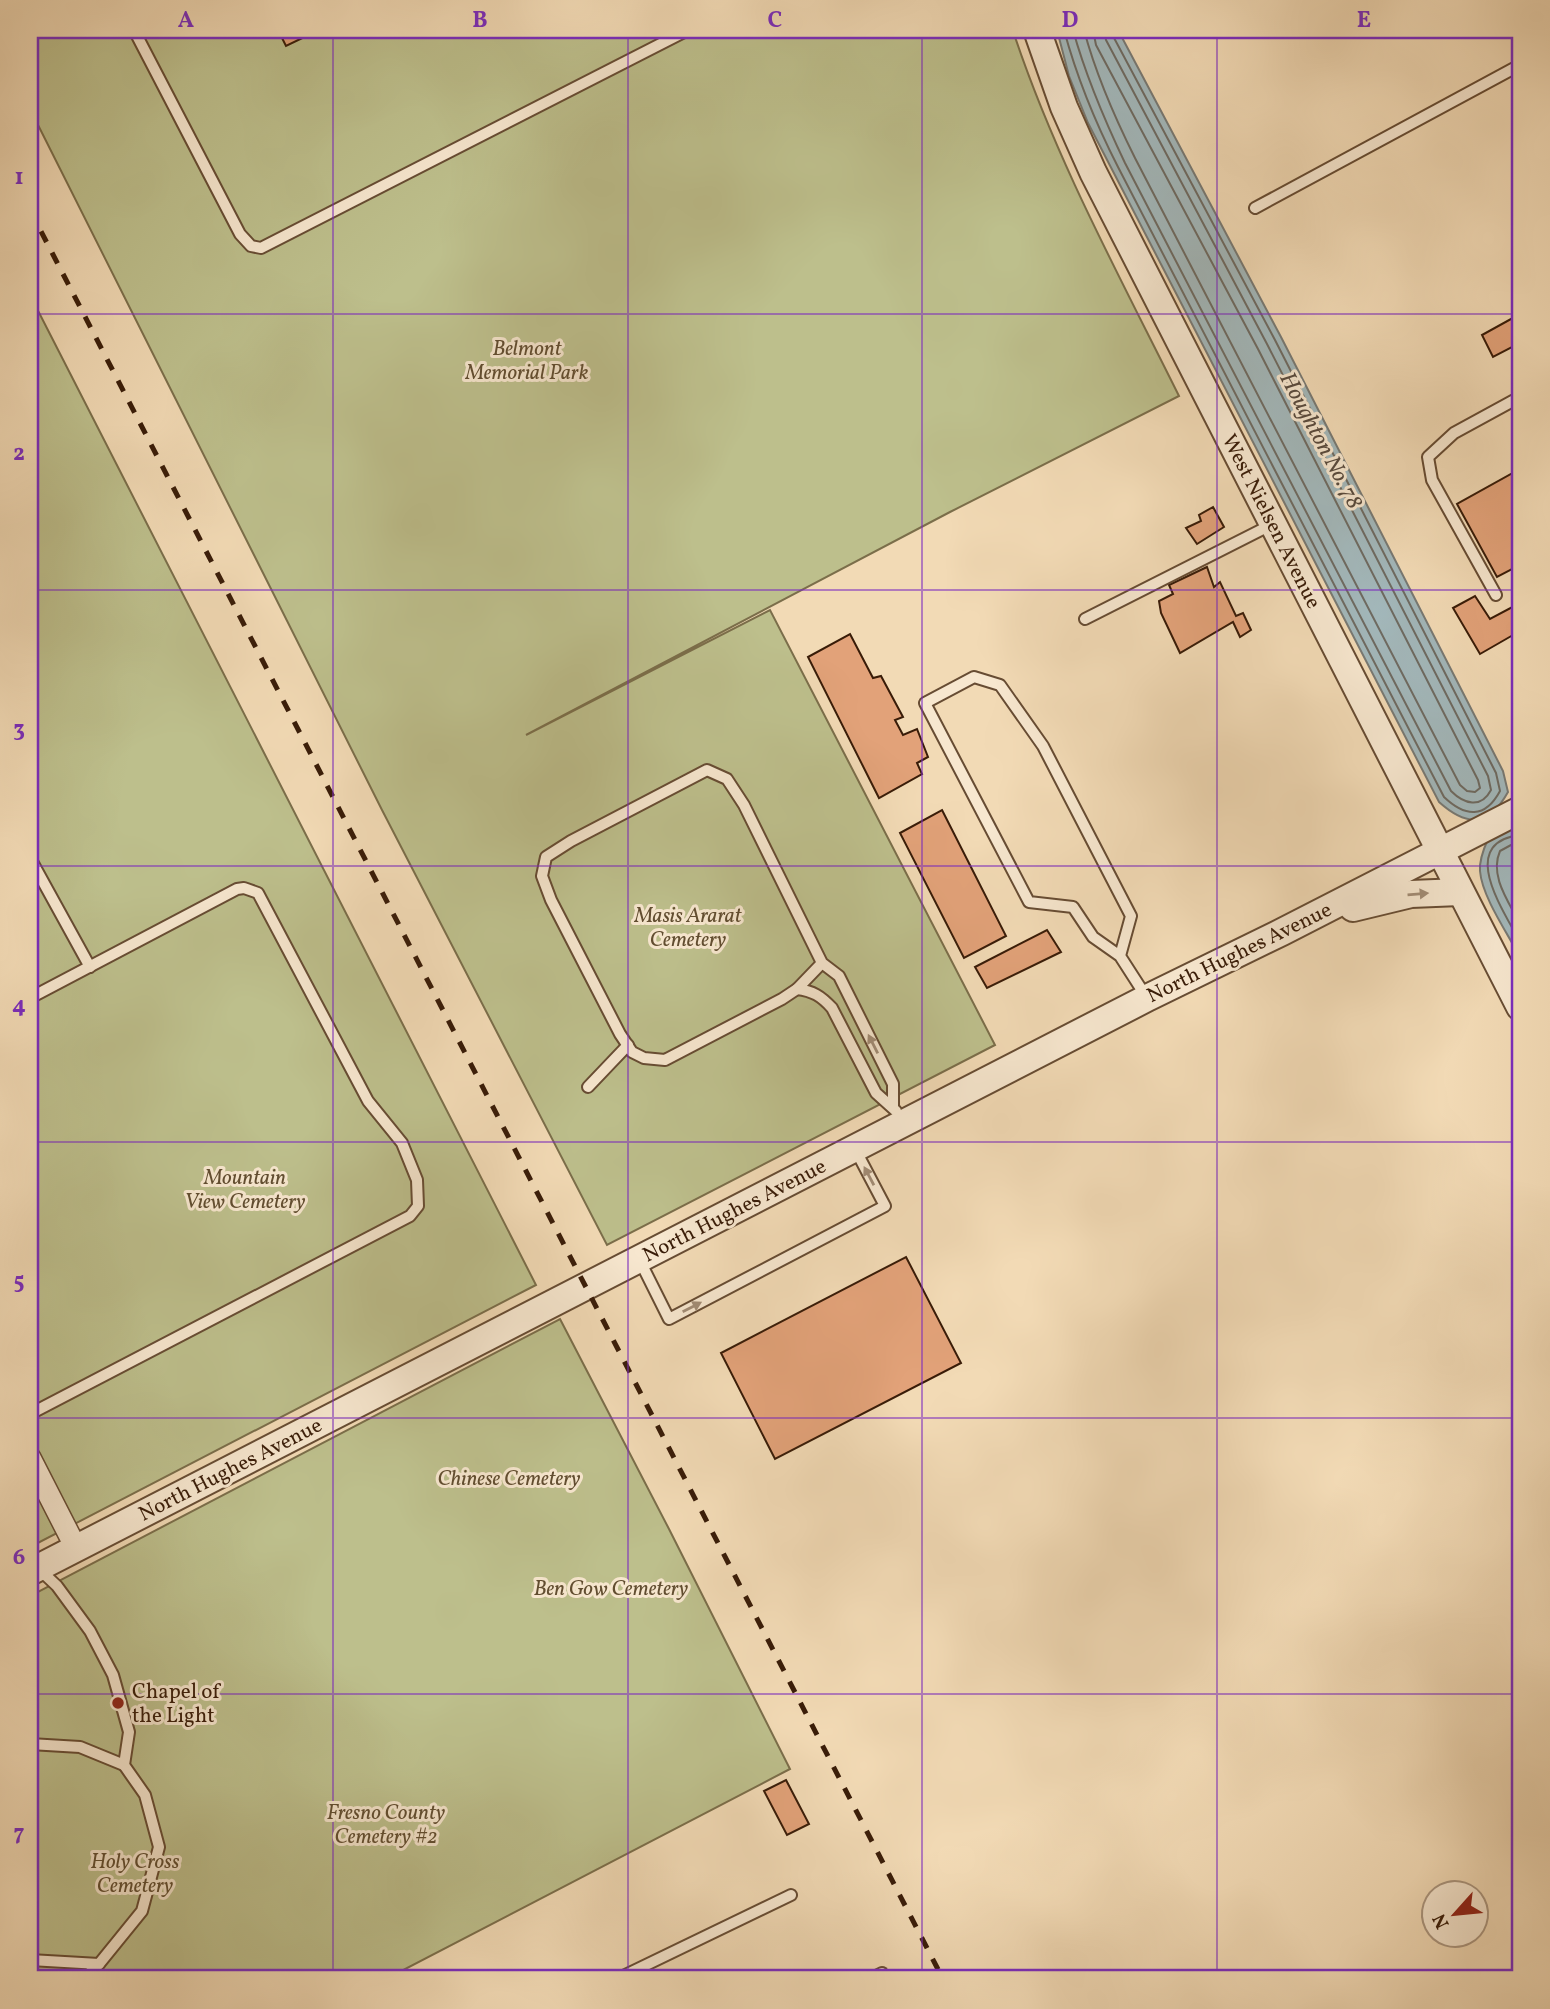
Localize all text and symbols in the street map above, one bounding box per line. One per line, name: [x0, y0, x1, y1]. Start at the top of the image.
text: A: [178, 5, 194, 37]
text: B: [472, 5, 488, 37]
text: C: [768, 5, 782, 37]
text: D: [1062, 5, 1079, 37]
text: E: [1357, 5, 1371, 37]
text: 1: [14, 162, 24, 194]
park label: Belmont Memorial Park: [465, 335, 589, 388]
water label: Houghton No. 78: [1271, 367, 1370, 515]
street label: West Nielsen Avenue: [1214, 429, 1327, 614]
text: 2: [13, 438, 25, 470]
text: 3: [13, 714, 25, 746]
one-way arrow: [1407, 888, 1429, 899]
street label: North Hughes Avenue: [1142, 896, 1337, 1011]
park label: Masis Ararat Cemetery: [634, 902, 743, 955]
text: 4: [12, 990, 26, 1022]
one-way arrow: [867, 1033, 879, 1053]
street label: North Hughes Avenue: [638, 1152, 831, 1270]
park label: Mountain View Cemetery: [184, 1164, 306, 1217]
one-way arrow: [864, 1166, 875, 1186]
text: 5: [13, 1266, 25, 1298]
one-way arrow: [682, 1301, 702, 1313]
street label: North Hughes Avenue: [134, 1411, 327, 1529]
park label: Chinese Cemetery: [437, 1465, 581, 1494]
text: 6: [13, 1542, 25, 1574]
park label: Ben Gow Cemetery: [534, 1575, 689, 1604]
place label: Chapel of the Light: [132, 1678, 221, 1731]
marker: Chapel of the Light: [110, 1695, 126, 1711]
park label: Fresno County Cemetery #2: [327, 1799, 446, 1852]
text: 7: [14, 1818, 25, 1850]
park label: Holy Cross Cemetery: [90, 1848, 180, 1901]
north arrow: [1420, 1880, 1490, 1950]
text: N: [1427, 1909, 1456, 1933]

